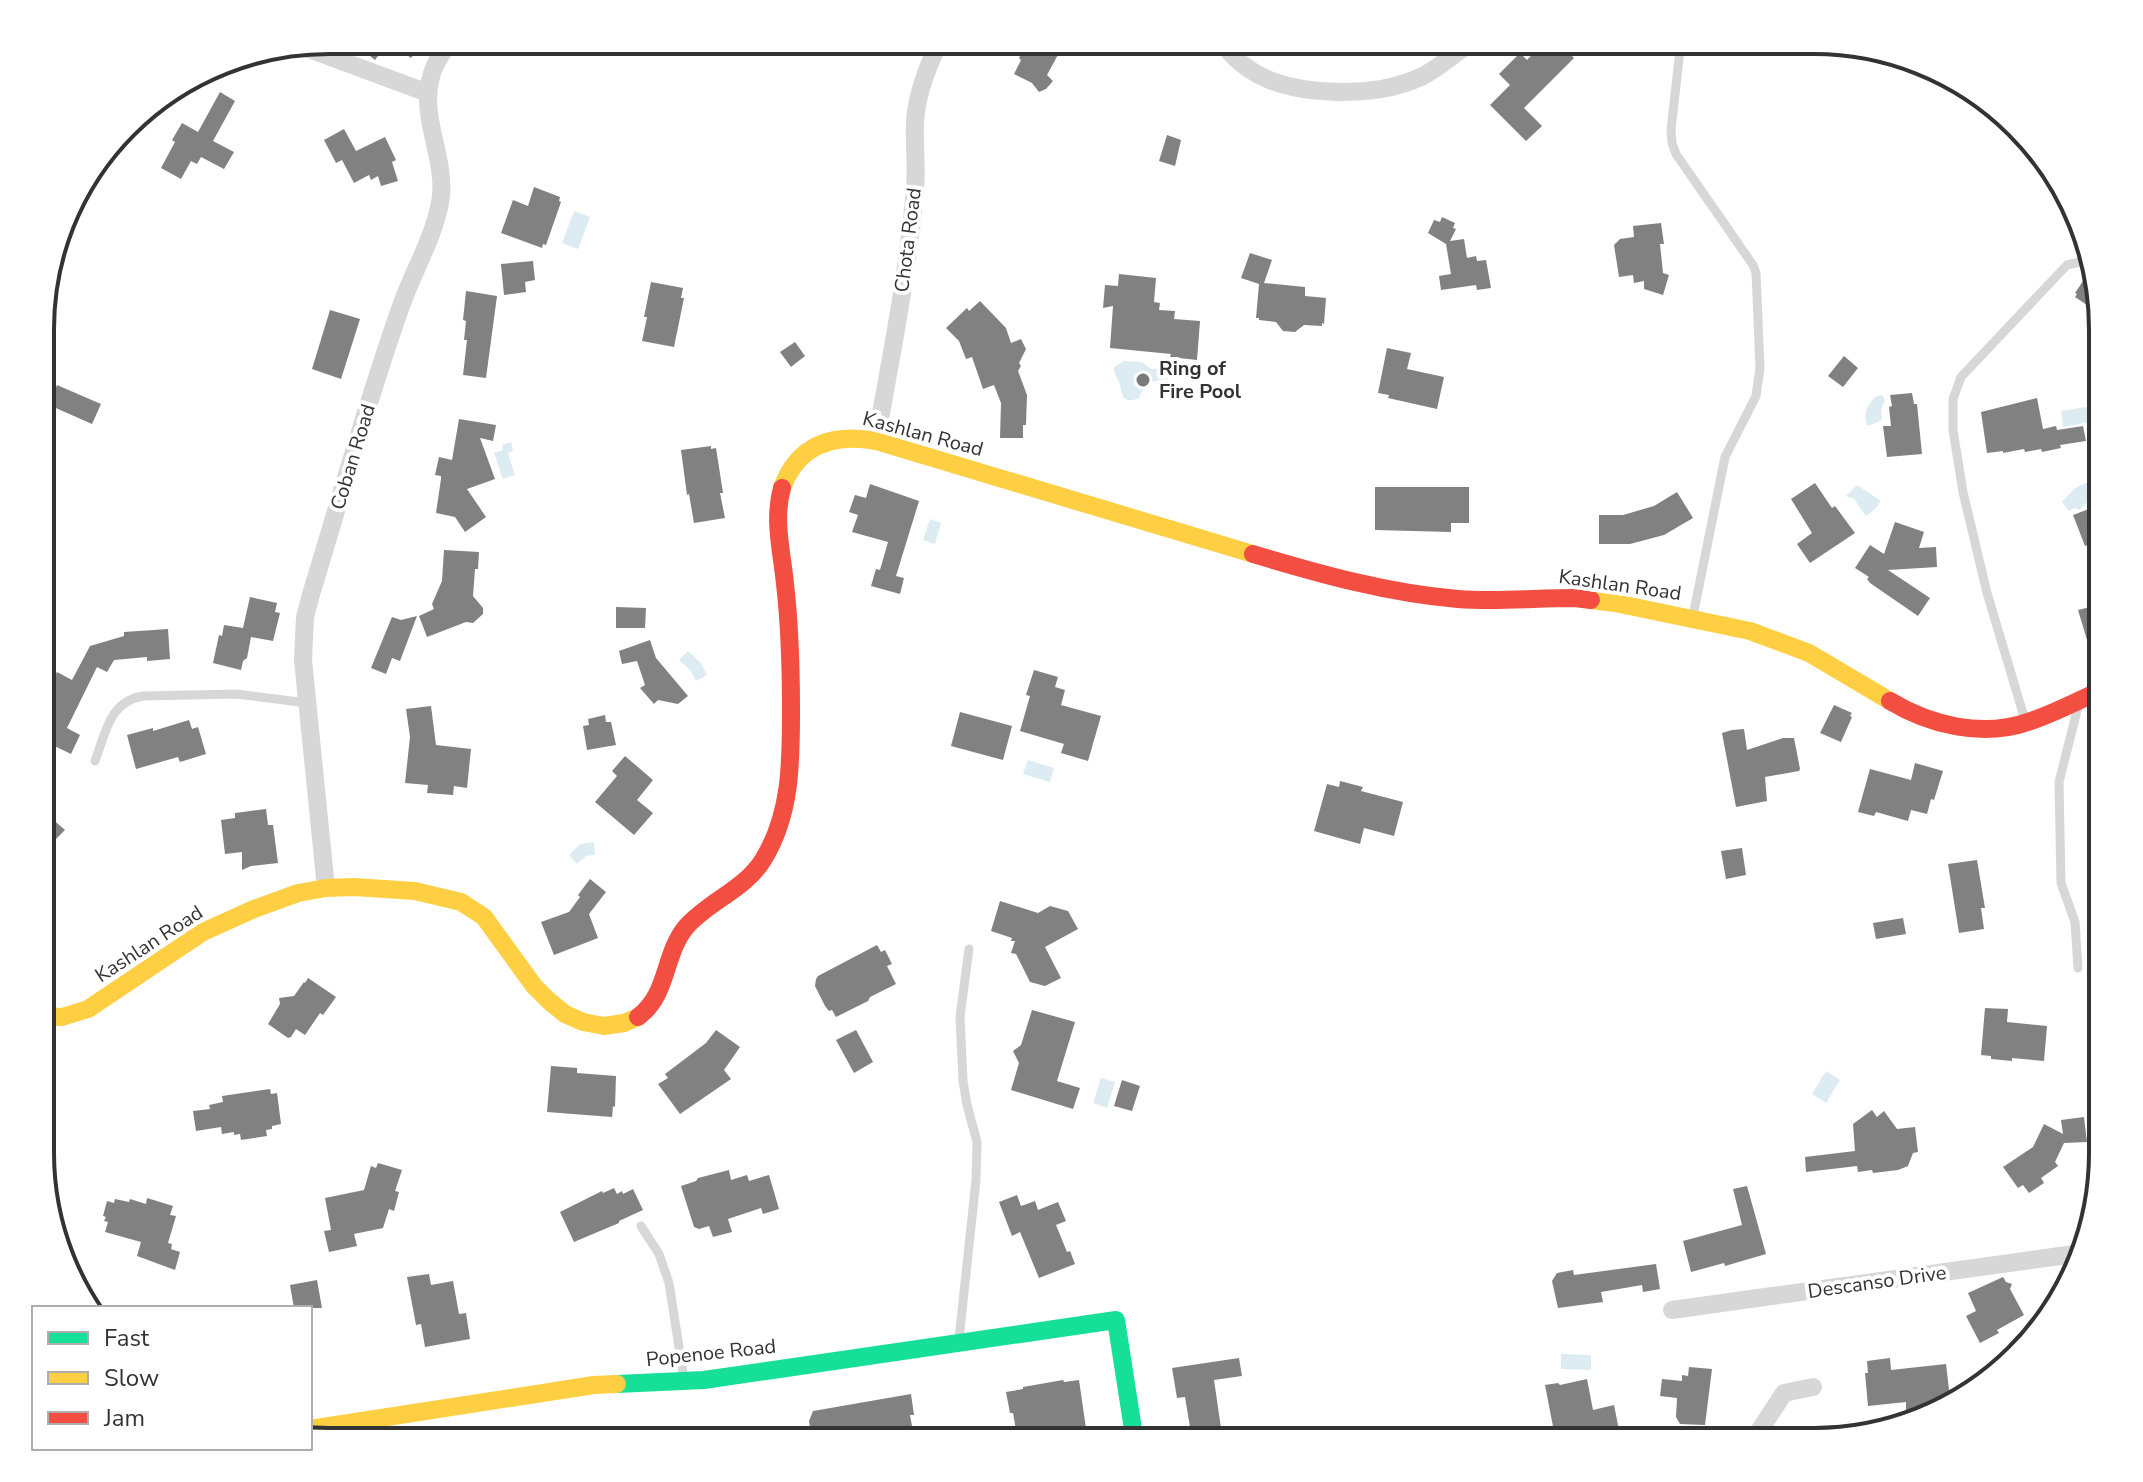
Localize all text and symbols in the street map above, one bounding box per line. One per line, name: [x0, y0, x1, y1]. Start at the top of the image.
street label: Chota Road: [888, 186, 928, 294]
place label: Ring of Fire Pool: [1159, 355, 1242, 405]
marker: Ring of Fire Pool: [1134, 371, 1152, 389]
street label: Coban Road: [324, 401, 382, 513]
street label: Kashlan Road: [860, 405, 986, 463]
street label: Kashlan Road: [1557, 563, 1683, 607]
street label: Kashlan Road: [90, 899, 208, 989]
street label: Descanso Drive: [1806, 1259, 1948, 1305]
legend: [32, 1306, 312, 1450]
text: Fast: [104, 1322, 150, 1354]
street label: Popenoe Road: [645, 1333, 777, 1373]
text: Slow: [104, 1362, 159, 1394]
text: Jam: [103, 1402, 145, 1434]

